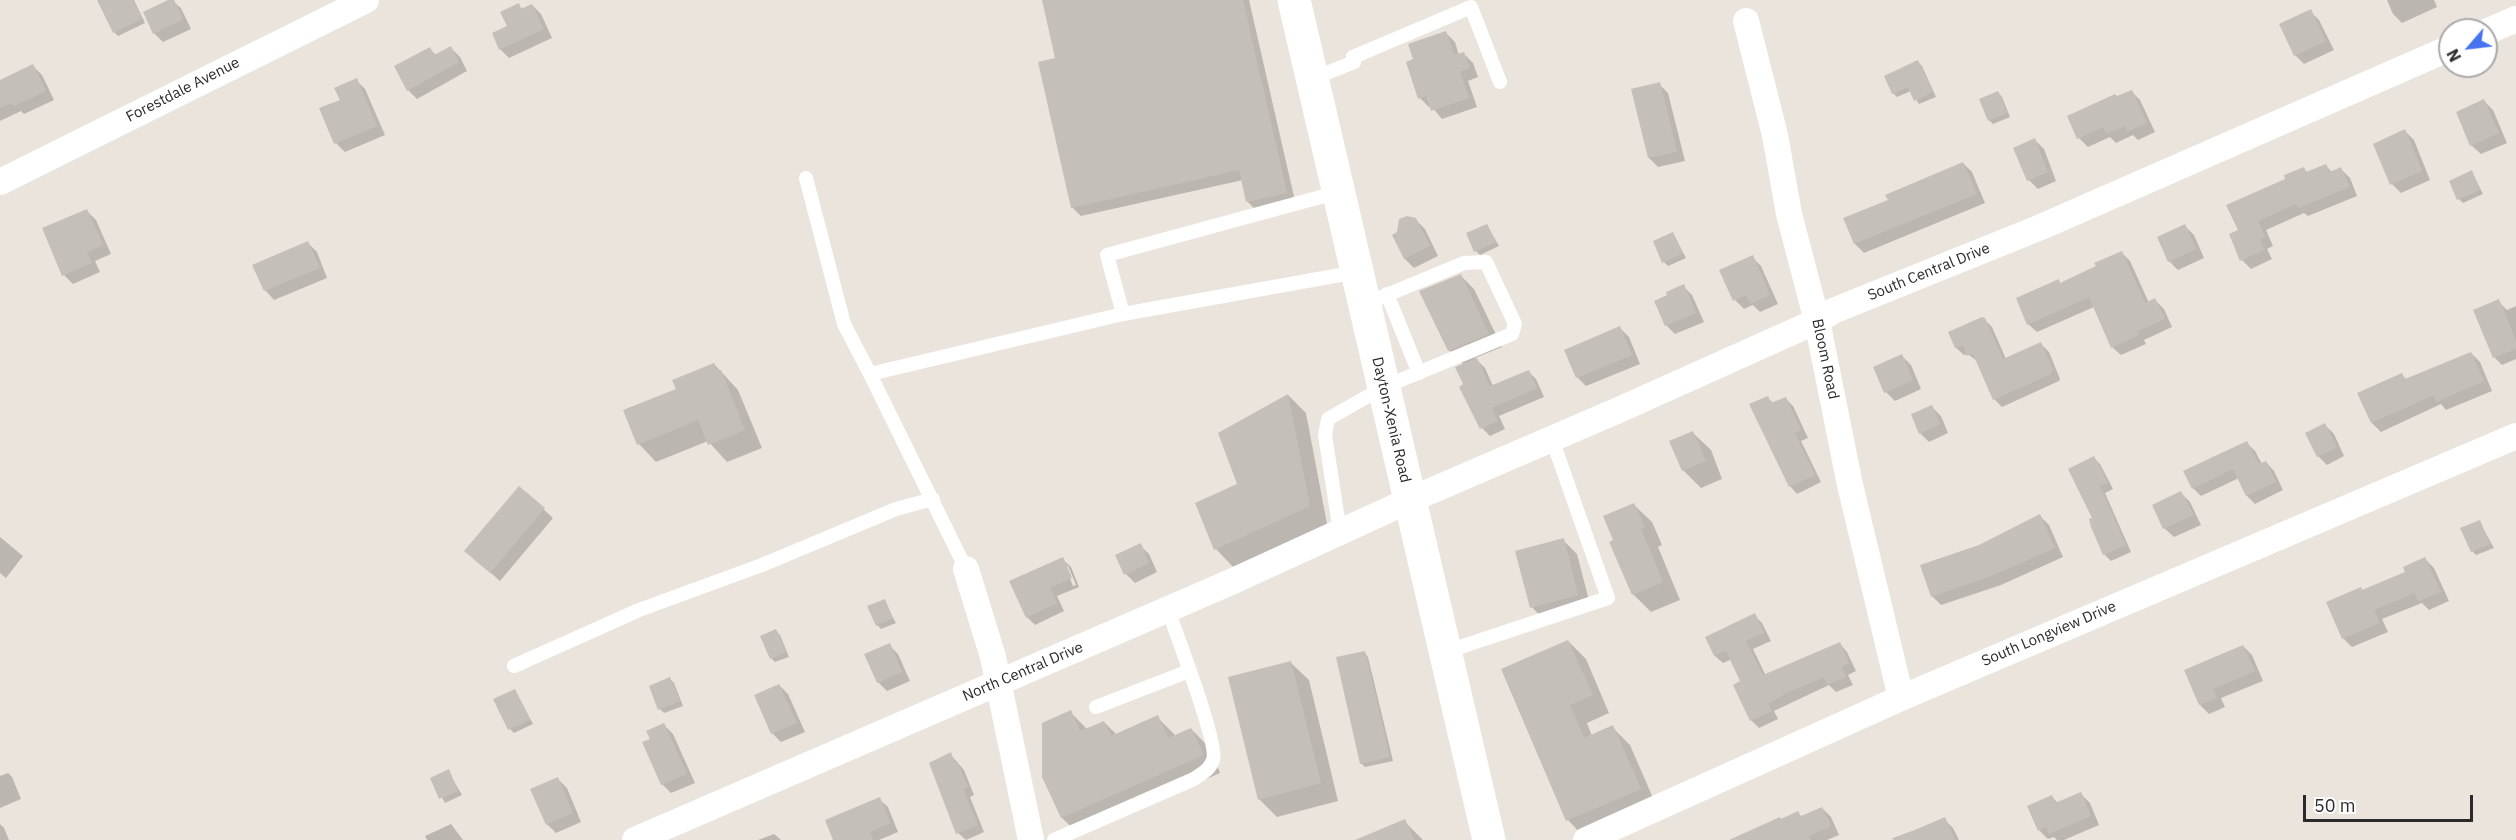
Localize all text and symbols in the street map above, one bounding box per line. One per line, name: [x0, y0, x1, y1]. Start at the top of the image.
north arrow: [2438, 18, 2498, 78]
text: N: [2442, 46, 2465, 65]
street label: Forestdale Avenue: [123, 54, 243, 126]
street label: South Central Drive: [1865, 239, 1993, 305]
street label: Bloom Road: [1808, 317, 1842, 401]
street label: Dayton-Xenia Road: [1368, 355, 1414, 485]
street label: South Longview Drive: [1979, 598, 2119, 670]
street label: North Central Drive: [960, 638, 1086, 706]
scale bar: [2306, 783, 2476, 821]
text: 50 m: [2314, 794, 2356, 817]

